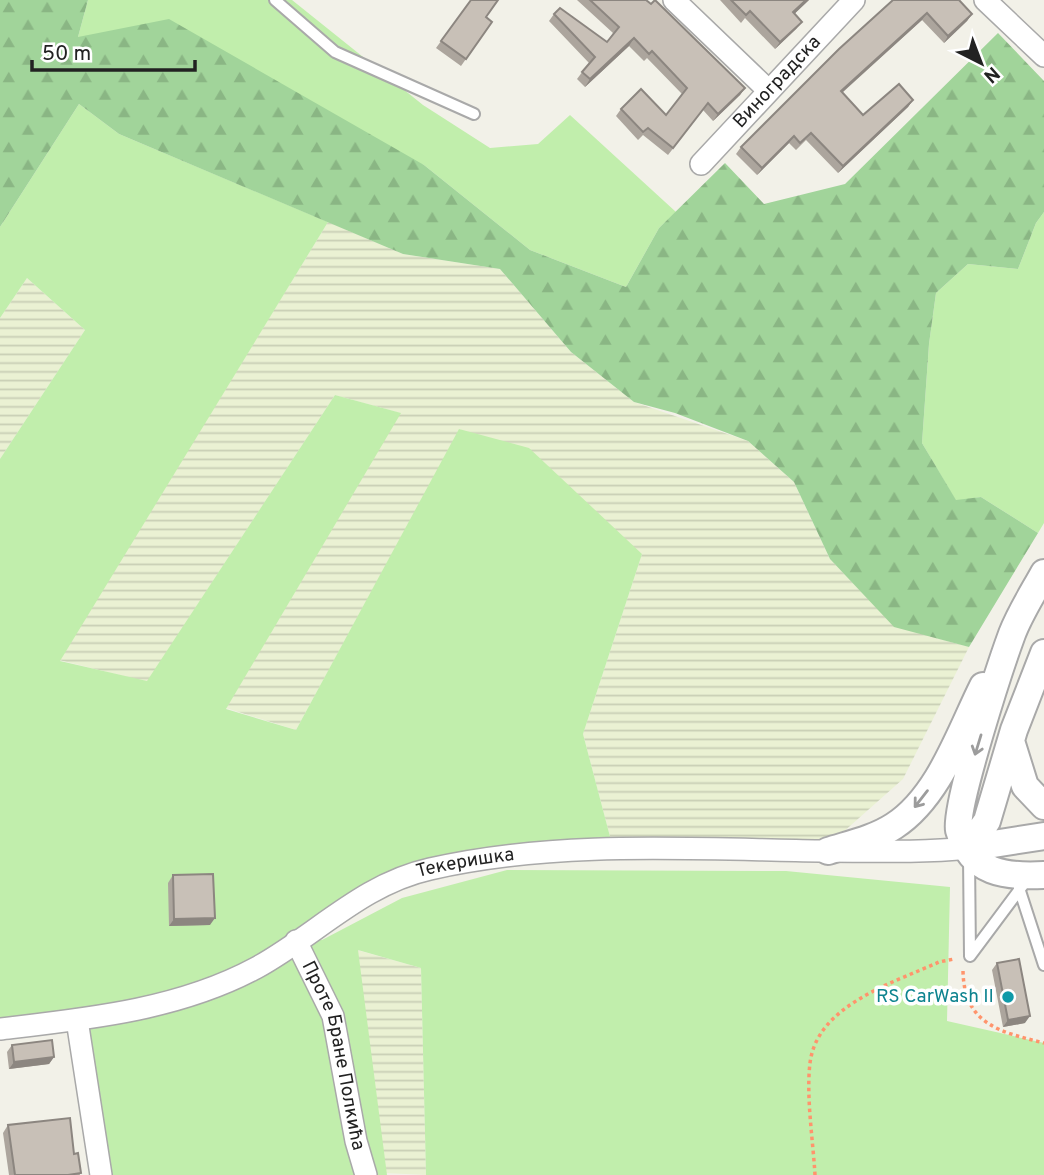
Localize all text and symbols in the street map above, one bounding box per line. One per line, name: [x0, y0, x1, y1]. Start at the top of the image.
scale bar: [32, 28, 194, 72]
north arrow: [946, 28, 1016, 98]
street label: Виноградска: [728, 31, 826, 133]
text: 50 m: [42, 41, 91, 68]
text: N: [978, 61, 1004, 88]
one-way arrow: [971, 733, 984, 755]
one-way arrow: [913, 790, 928, 808]
street label: Текеришка: [413, 843, 516, 884]
street label: Проте Бране Полкића: [296, 957, 370, 1153]
place label: RS CarWash II: [876, 985, 994, 1009]
marker: RS CarWash II: [1000, 989, 1016, 1005]

